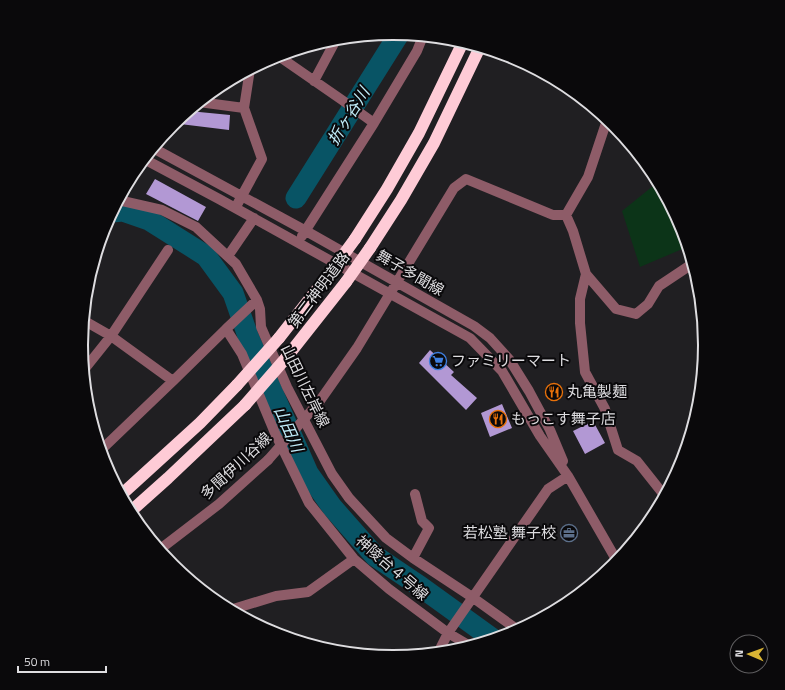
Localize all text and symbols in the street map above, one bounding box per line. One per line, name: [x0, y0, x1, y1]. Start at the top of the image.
water label: 折ヶ谷川: [321, 81, 376, 150]
street label: 舞子多聞線: [372, 244, 448, 301]
street label: 第二神明道路: [282, 247, 355, 333]
street label: 山田川左岸線: [277, 342, 333, 430]
place label: ファミリーマート: [451, 349, 571, 372]
supermarket icon: ファミリーマート: [428, 351, 448, 371]
place label: 丸亀製麺: [567, 380, 627, 403]
restaurant icon: 丸亀製麺: [544, 382, 564, 402]
water label: 山田川: [270, 403, 308, 455]
place label: もっこす舞子店: [511, 407, 616, 430]
restaurant icon: もっこす舞子店: [488, 409, 508, 429]
street label: 多聞伊川谷線: [195, 427, 276, 505]
place label: 若松塾 舞子校: [463, 521, 556, 544]
office icon: 若松塾 舞子校: [559, 523, 579, 543]
street label: 神陵台４号線: [351, 529, 434, 606]
north arrow: [729, 634, 769, 674]
scale bar: [18, 648, 106, 674]
text: N: [731, 650, 747, 658]
text: 50 m: [24, 652, 50, 671]

